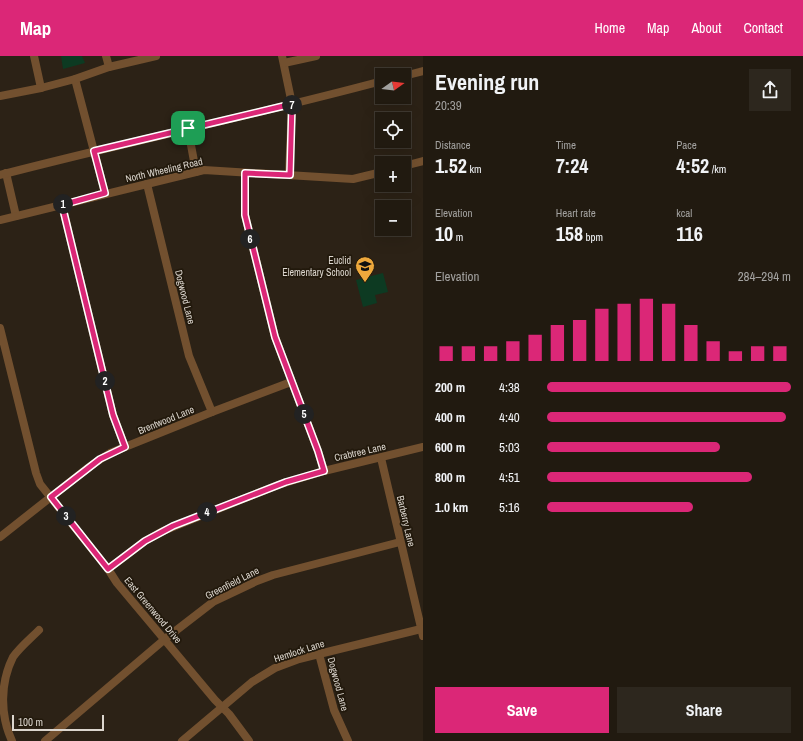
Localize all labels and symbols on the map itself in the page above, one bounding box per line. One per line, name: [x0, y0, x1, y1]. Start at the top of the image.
north arrow: [375, 68, 411, 104]
pin: 7: [282, 95, 302, 115]
pin: [171, 111, 205, 145]
street label: North Wheeling Road: [124, 155, 204, 185]
pin: 1: [53, 194, 73, 214]
pin: 6: [240, 229, 260, 249]
place label: Euclid Elementary School: [282, 254, 351, 279]
school or university icon: Euclid Elementary School: [354, 255, 376, 283]
street label: Dogwood Lane: [172, 269, 198, 326]
pin: 2: [95, 371, 115, 391]
street label: Brentwood Lane: [136, 403, 197, 437]
pin: 5: [294, 404, 314, 424]
street label: Crabtree Lane: [333, 440, 387, 464]
street label: Barberry Lane: [394, 494, 418, 548]
pin: 4: [197, 502, 217, 522]
pin: 3: [56, 506, 76, 526]
street label: Greenfield Lane: [203, 564, 262, 602]
street label: East Greenwood Drive: [121, 574, 185, 646]
street label: Hemlock Lane: [272, 637, 326, 665]
street label: Dogwood Lane: [325, 656, 352, 713]
scale bar: [12, 713, 104, 732]

